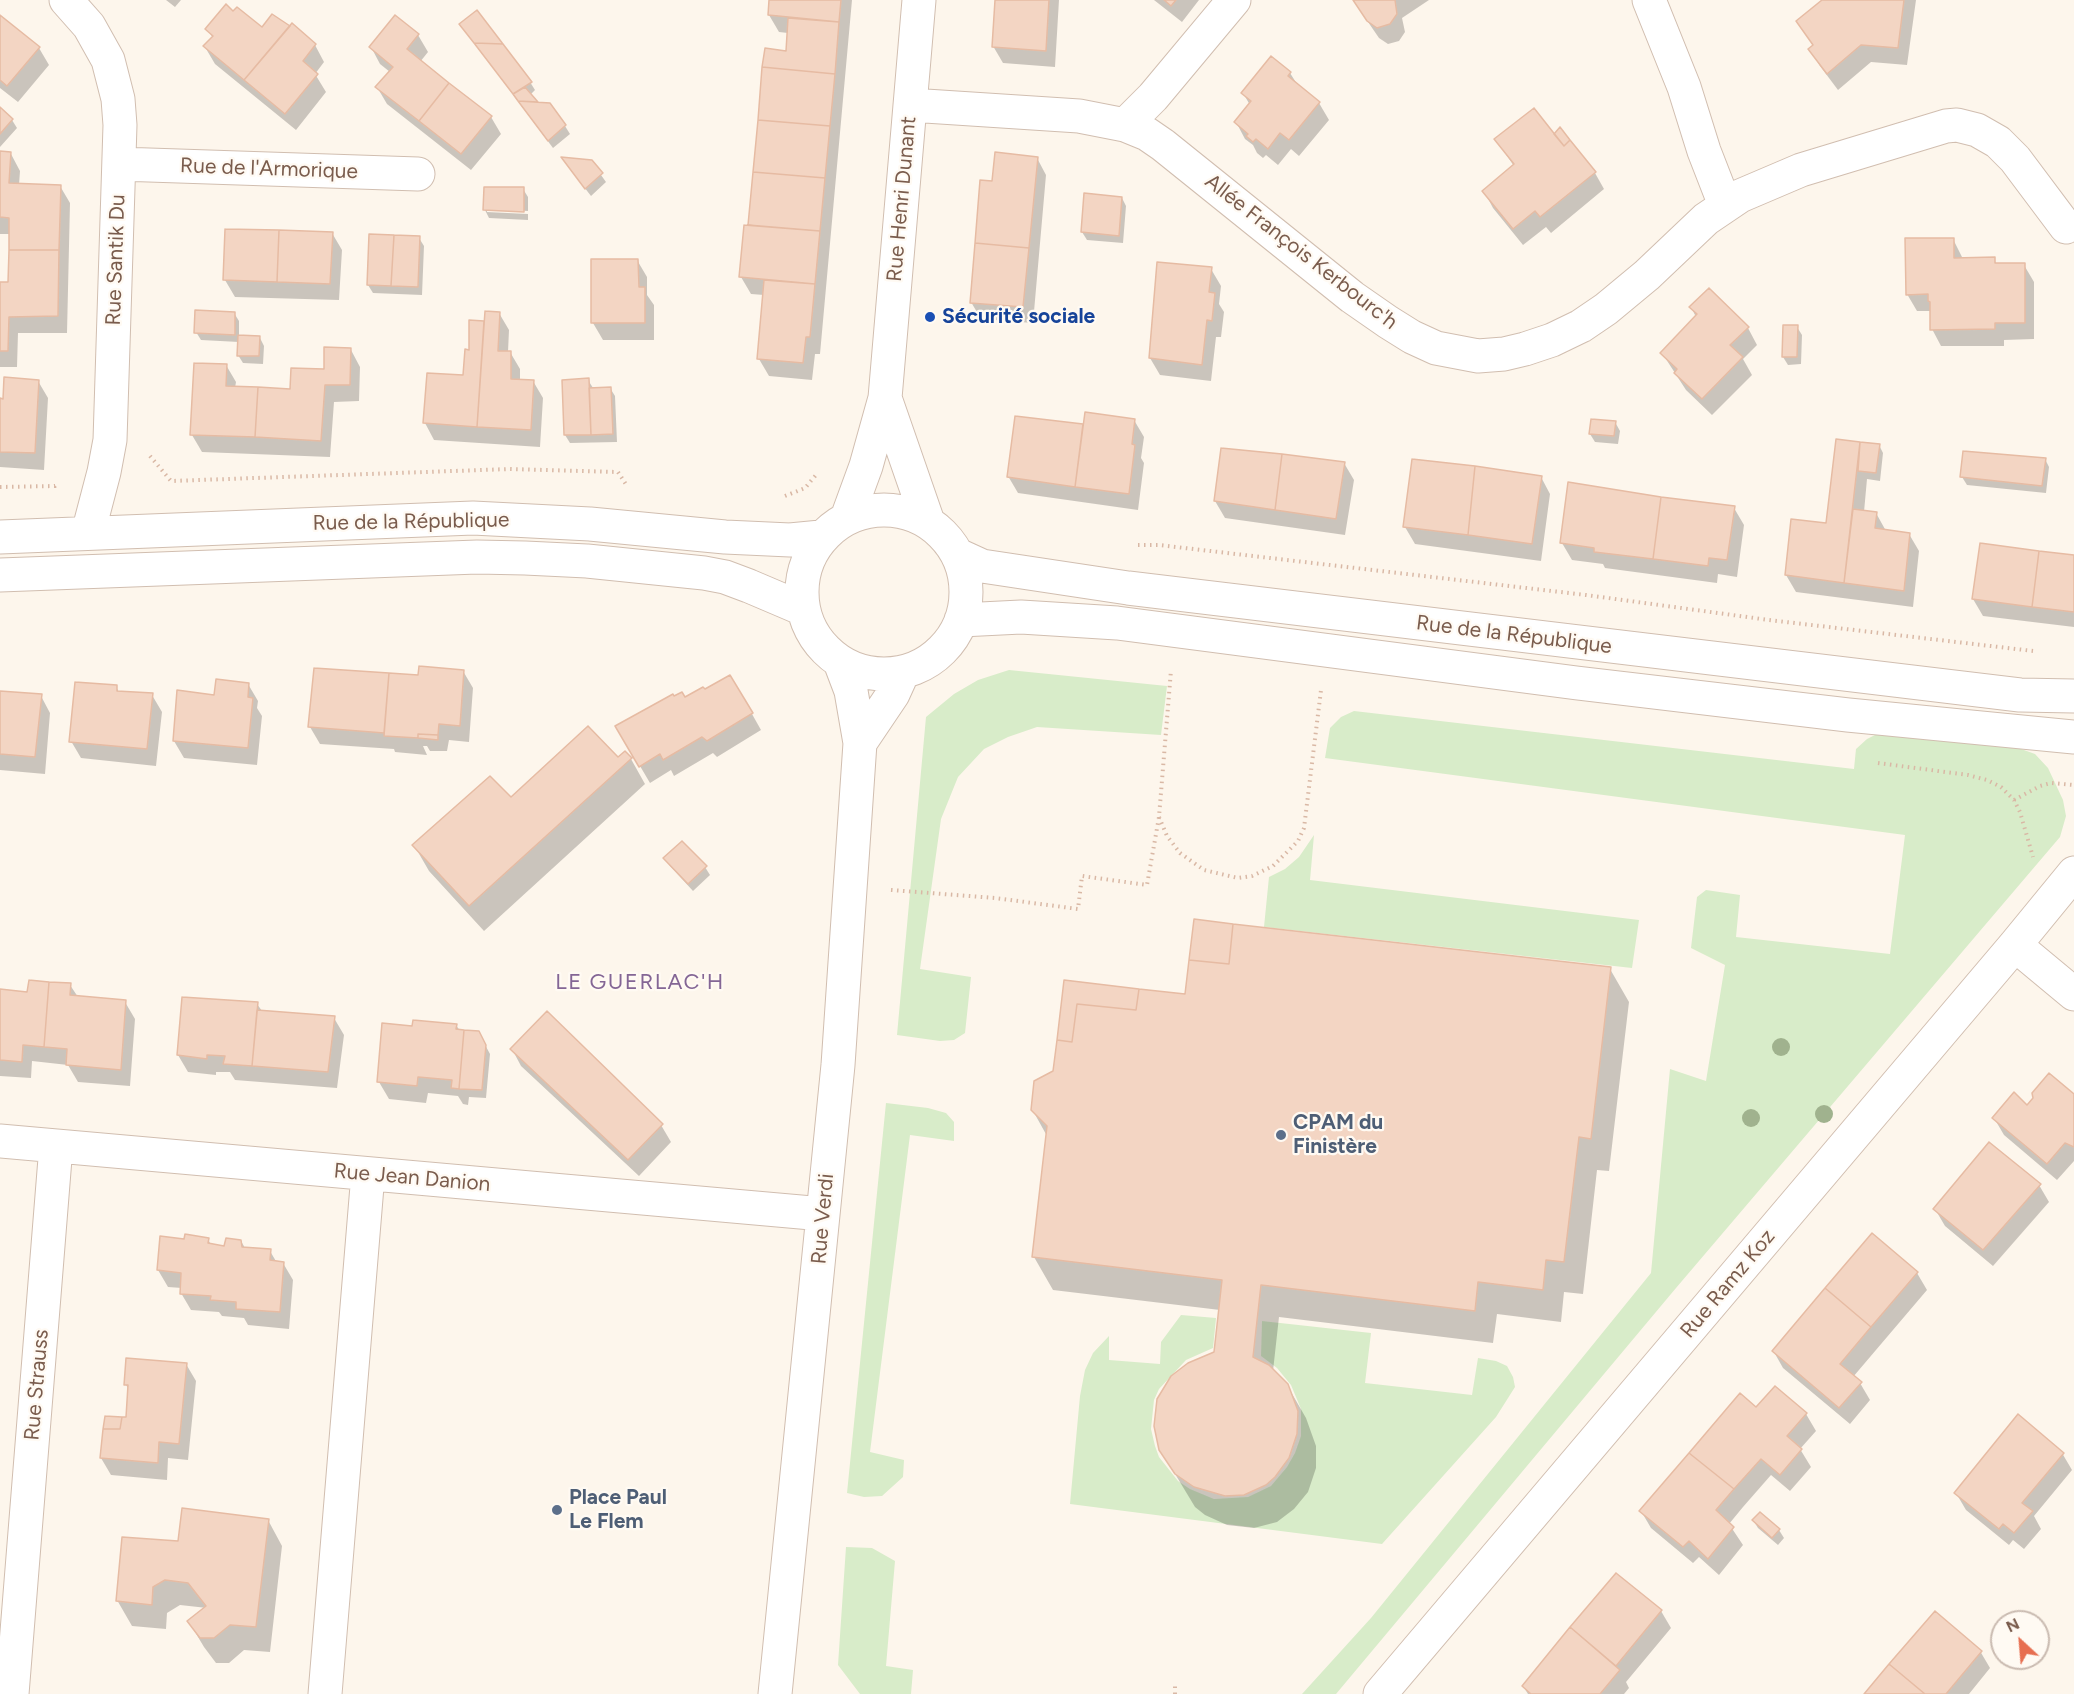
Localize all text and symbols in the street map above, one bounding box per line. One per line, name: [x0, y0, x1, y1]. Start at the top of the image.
street label: Rue Henri Dunant: [882, 115, 922, 283]
street label: Rue de l'Armorique: [180, 153, 358, 185]
street label: Allée François Kerbourc'h: [1200, 169, 1402, 335]
street label: Rue Santik Du: [101, 194, 131, 326]
place label: Sécurité sociale: [942, 304, 1095, 330]
marker: Sécurité sociale: [923, 310, 937, 324]
street label: Rue de la République: [312, 508, 510, 536]
street label: Rue de la République: [1415, 610, 1613, 660]
district label: LE GUERLAC'H: [555, 970, 725, 996]
place label: CPAM du Finistère: [1293, 1110, 1383, 1160]
marker: CPAM du Finistère: [1274, 1128, 1288, 1142]
street label: Rue Jean Danion: [333, 1159, 491, 1197]
street label: Rue Verdi: [806, 1173, 840, 1265]
street label: Rue Ramz Koz: [1675, 1225, 1781, 1343]
street label: Rue Strauss: [20, 1328, 54, 1442]
place label: Place Paul Le Flem: [569, 1485, 667, 1535]
marker: Place Paul Le Flem: [550, 1503, 564, 1517]
north arrow: [1990, 1610, 2050, 1670]
text: N: [2003, 1614, 2022, 1636]

